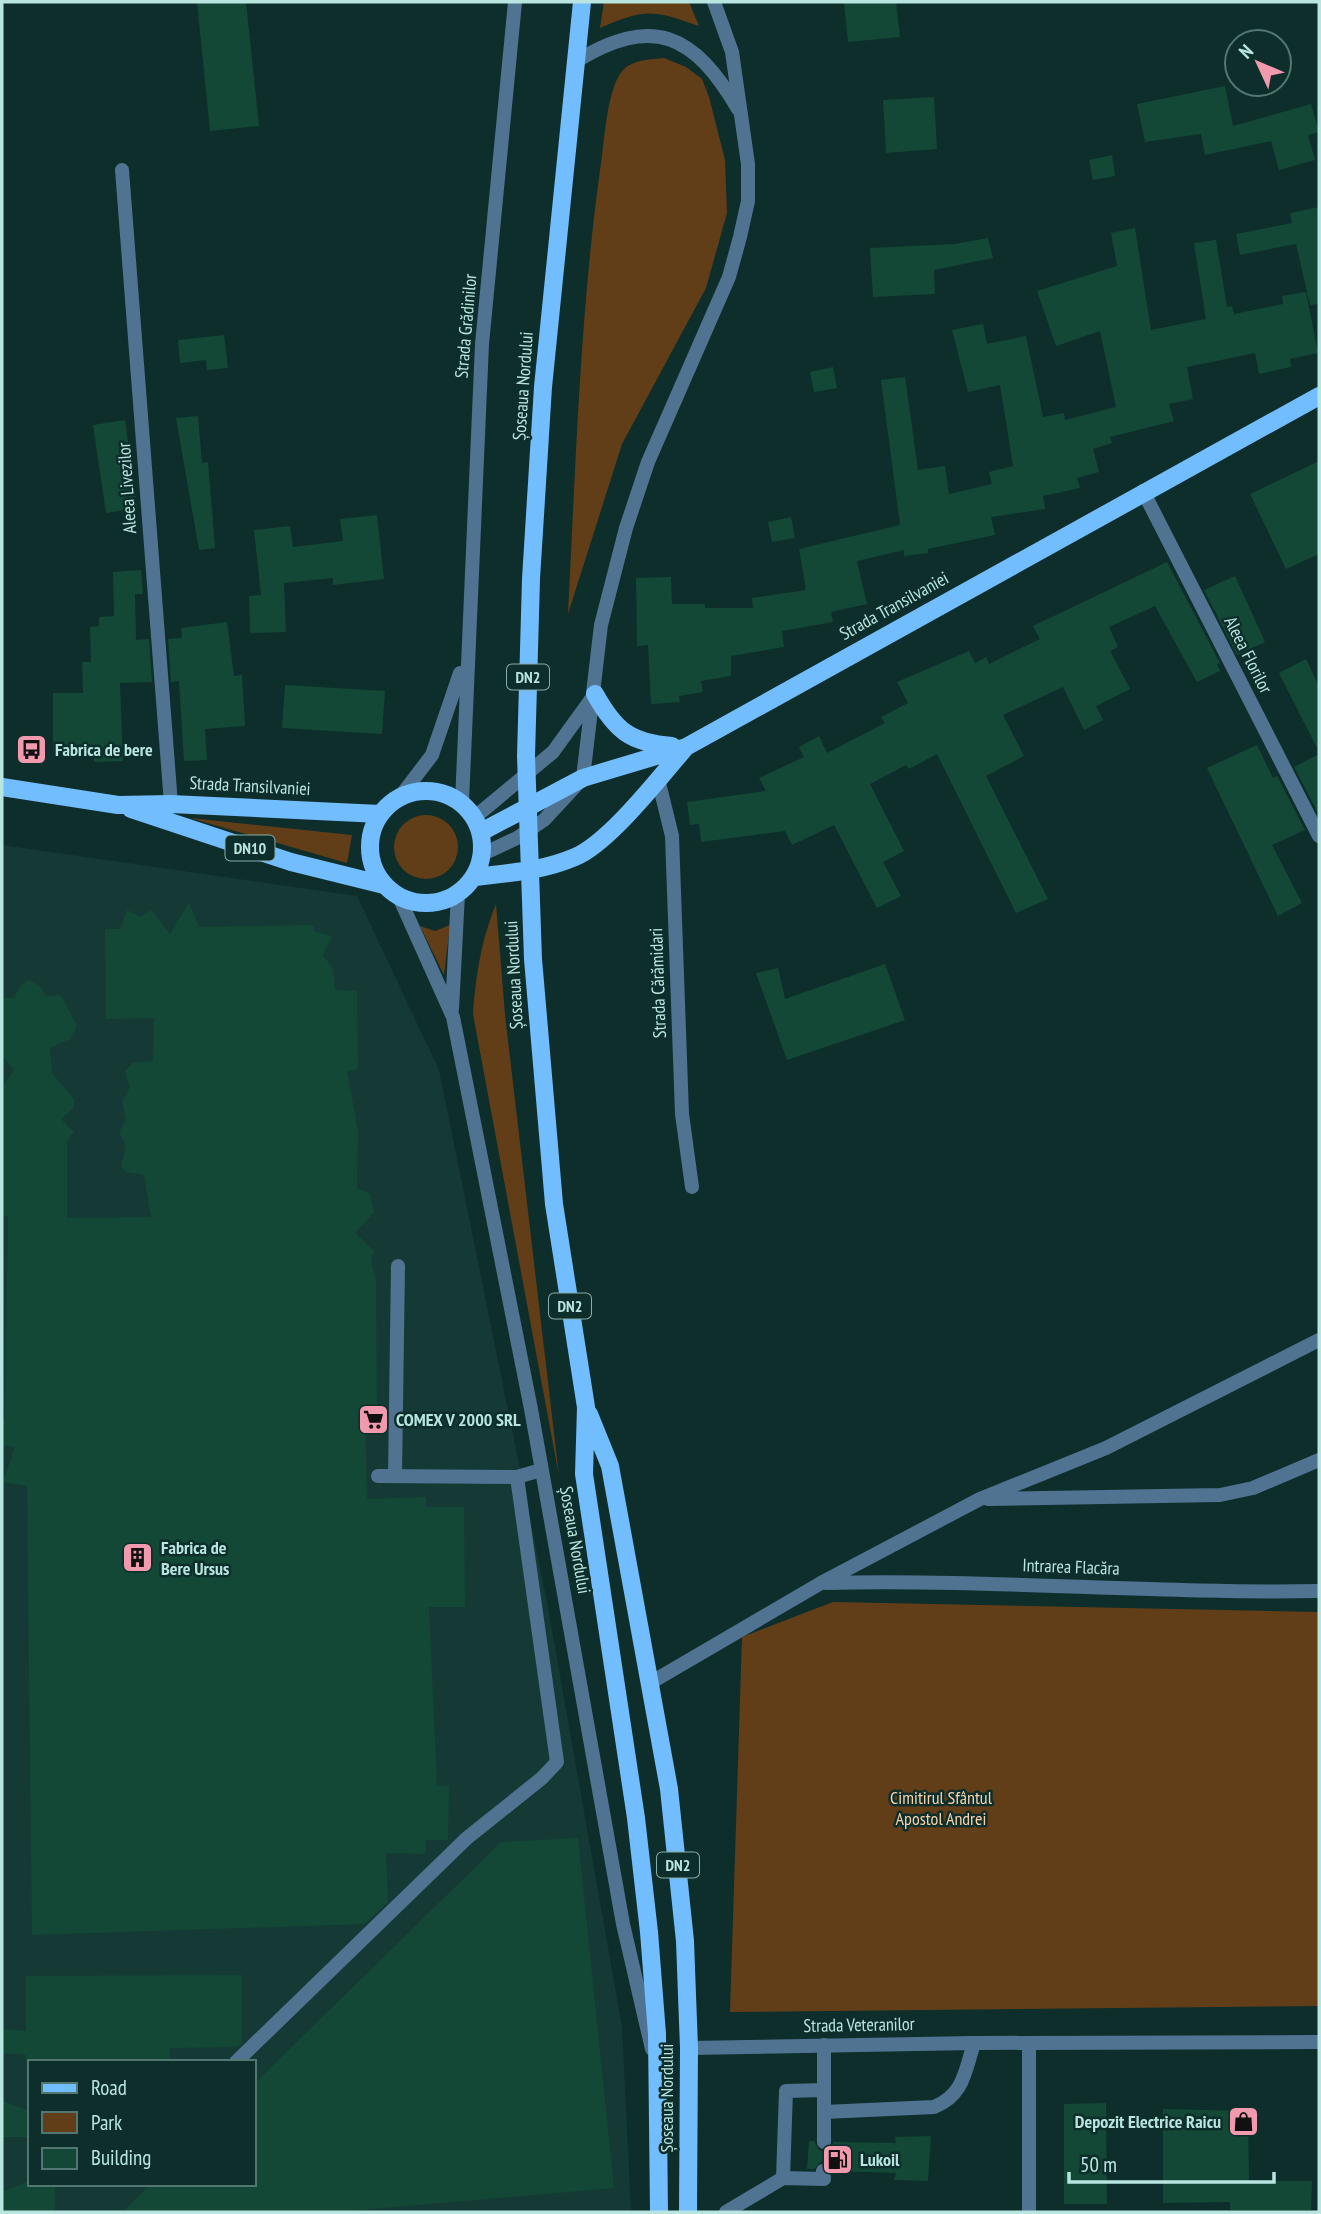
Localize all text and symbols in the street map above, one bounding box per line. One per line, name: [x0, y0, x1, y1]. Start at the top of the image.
north arrow: [1223, 28, 1293, 98]
text: N: [1234, 39, 1258, 63]
street label: Strada Grădinilor: [449, 273, 482, 379]
street label: Șoseaua Nordului: [507, 331, 538, 441]
street label: Aleea Livezilor: [112, 442, 141, 534]
street label: Strada Transilvaniei: [835, 566, 952, 645]
street label: Aleea Florilor: [1219, 612, 1278, 697]
road number: DN2: [507, 664, 549, 690]
bus stop icon: Fabrica de bere: [15, 733, 49, 767]
place label: Fabrica de bere: [55, 738, 153, 761]
street label: Strada Transilvaniei: [189, 771, 311, 800]
road number: DN10: [226, 835, 274, 860]
street label: Șoseaua Nordului: [499, 920, 528, 1030]
street label: Strada Cărămidari: [644, 927, 671, 1039]
road number: DN2: [549, 1294, 591, 1318]
supermarket icon: COMEX V 2000 SRL: [356, 1403, 390, 1437]
place label: COMEX V 2000 SRL: [396, 1408, 521, 1431]
street label: Șoseaua Nordului: [555, 1484, 596, 1596]
place label: Fabrica de Bere Ursus: [161, 1536, 229, 1580]
building icon: Fabrica de Bere Ursus: [121, 1541, 155, 1575]
street label: Intrarea Flacăra: [1022, 1553, 1120, 1580]
park label: Cimitirul Sfântul Apostol Andrei: [890, 1786, 993, 1830]
road number: DN2: [657, 1853, 699, 1878]
street label: Strada Veteranilor: [803, 2012, 915, 2037]
street label: Șoseaua Nordului: [655, 2044, 678, 2152]
legend: [28, 2060, 256, 2186]
text: Road: [91, 2074, 127, 2101]
shop icon: Depozit Electrice Raicu: [1227, 2105, 1261, 2139]
text: Park: [91, 2109, 122, 2136]
place label: Depozit Electrice Raicu: [1075, 2110, 1221, 2133]
scale bar: [1069, 2140, 1274, 2184]
fuel station icon: Lukoil: [820, 2143, 854, 2177]
text: Building: [91, 2144, 151, 2171]
place label: Lukoil: [860, 2148, 900, 2171]
text: 50 m: [1080, 2151, 1117, 2178]

